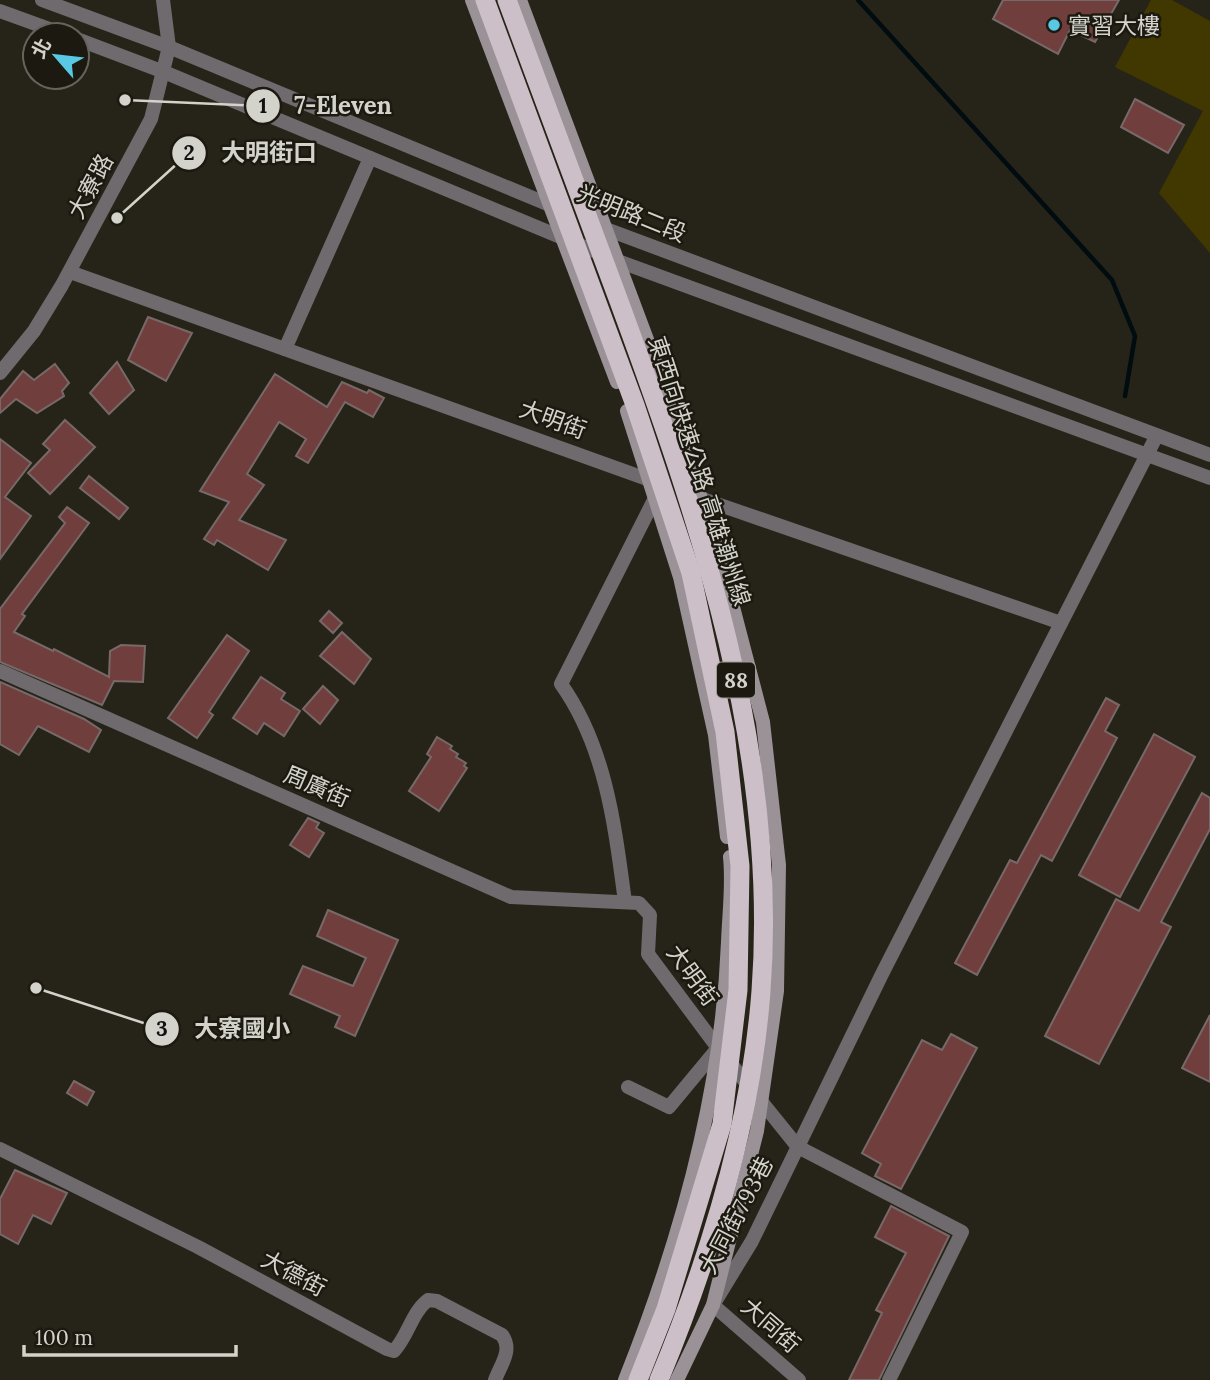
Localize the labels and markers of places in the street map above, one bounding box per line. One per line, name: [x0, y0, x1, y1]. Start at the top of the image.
place label: 實習大樓: [1068, 11, 1160, 40]
marker: 實習大樓: [1046, 17, 1062, 33]
callout: 7-Eleven: [246, 83, 406, 128]
callout: 大明街口: [172, 130, 331, 175]
callout: 大寮國小: [145, 1006, 304, 1051]

